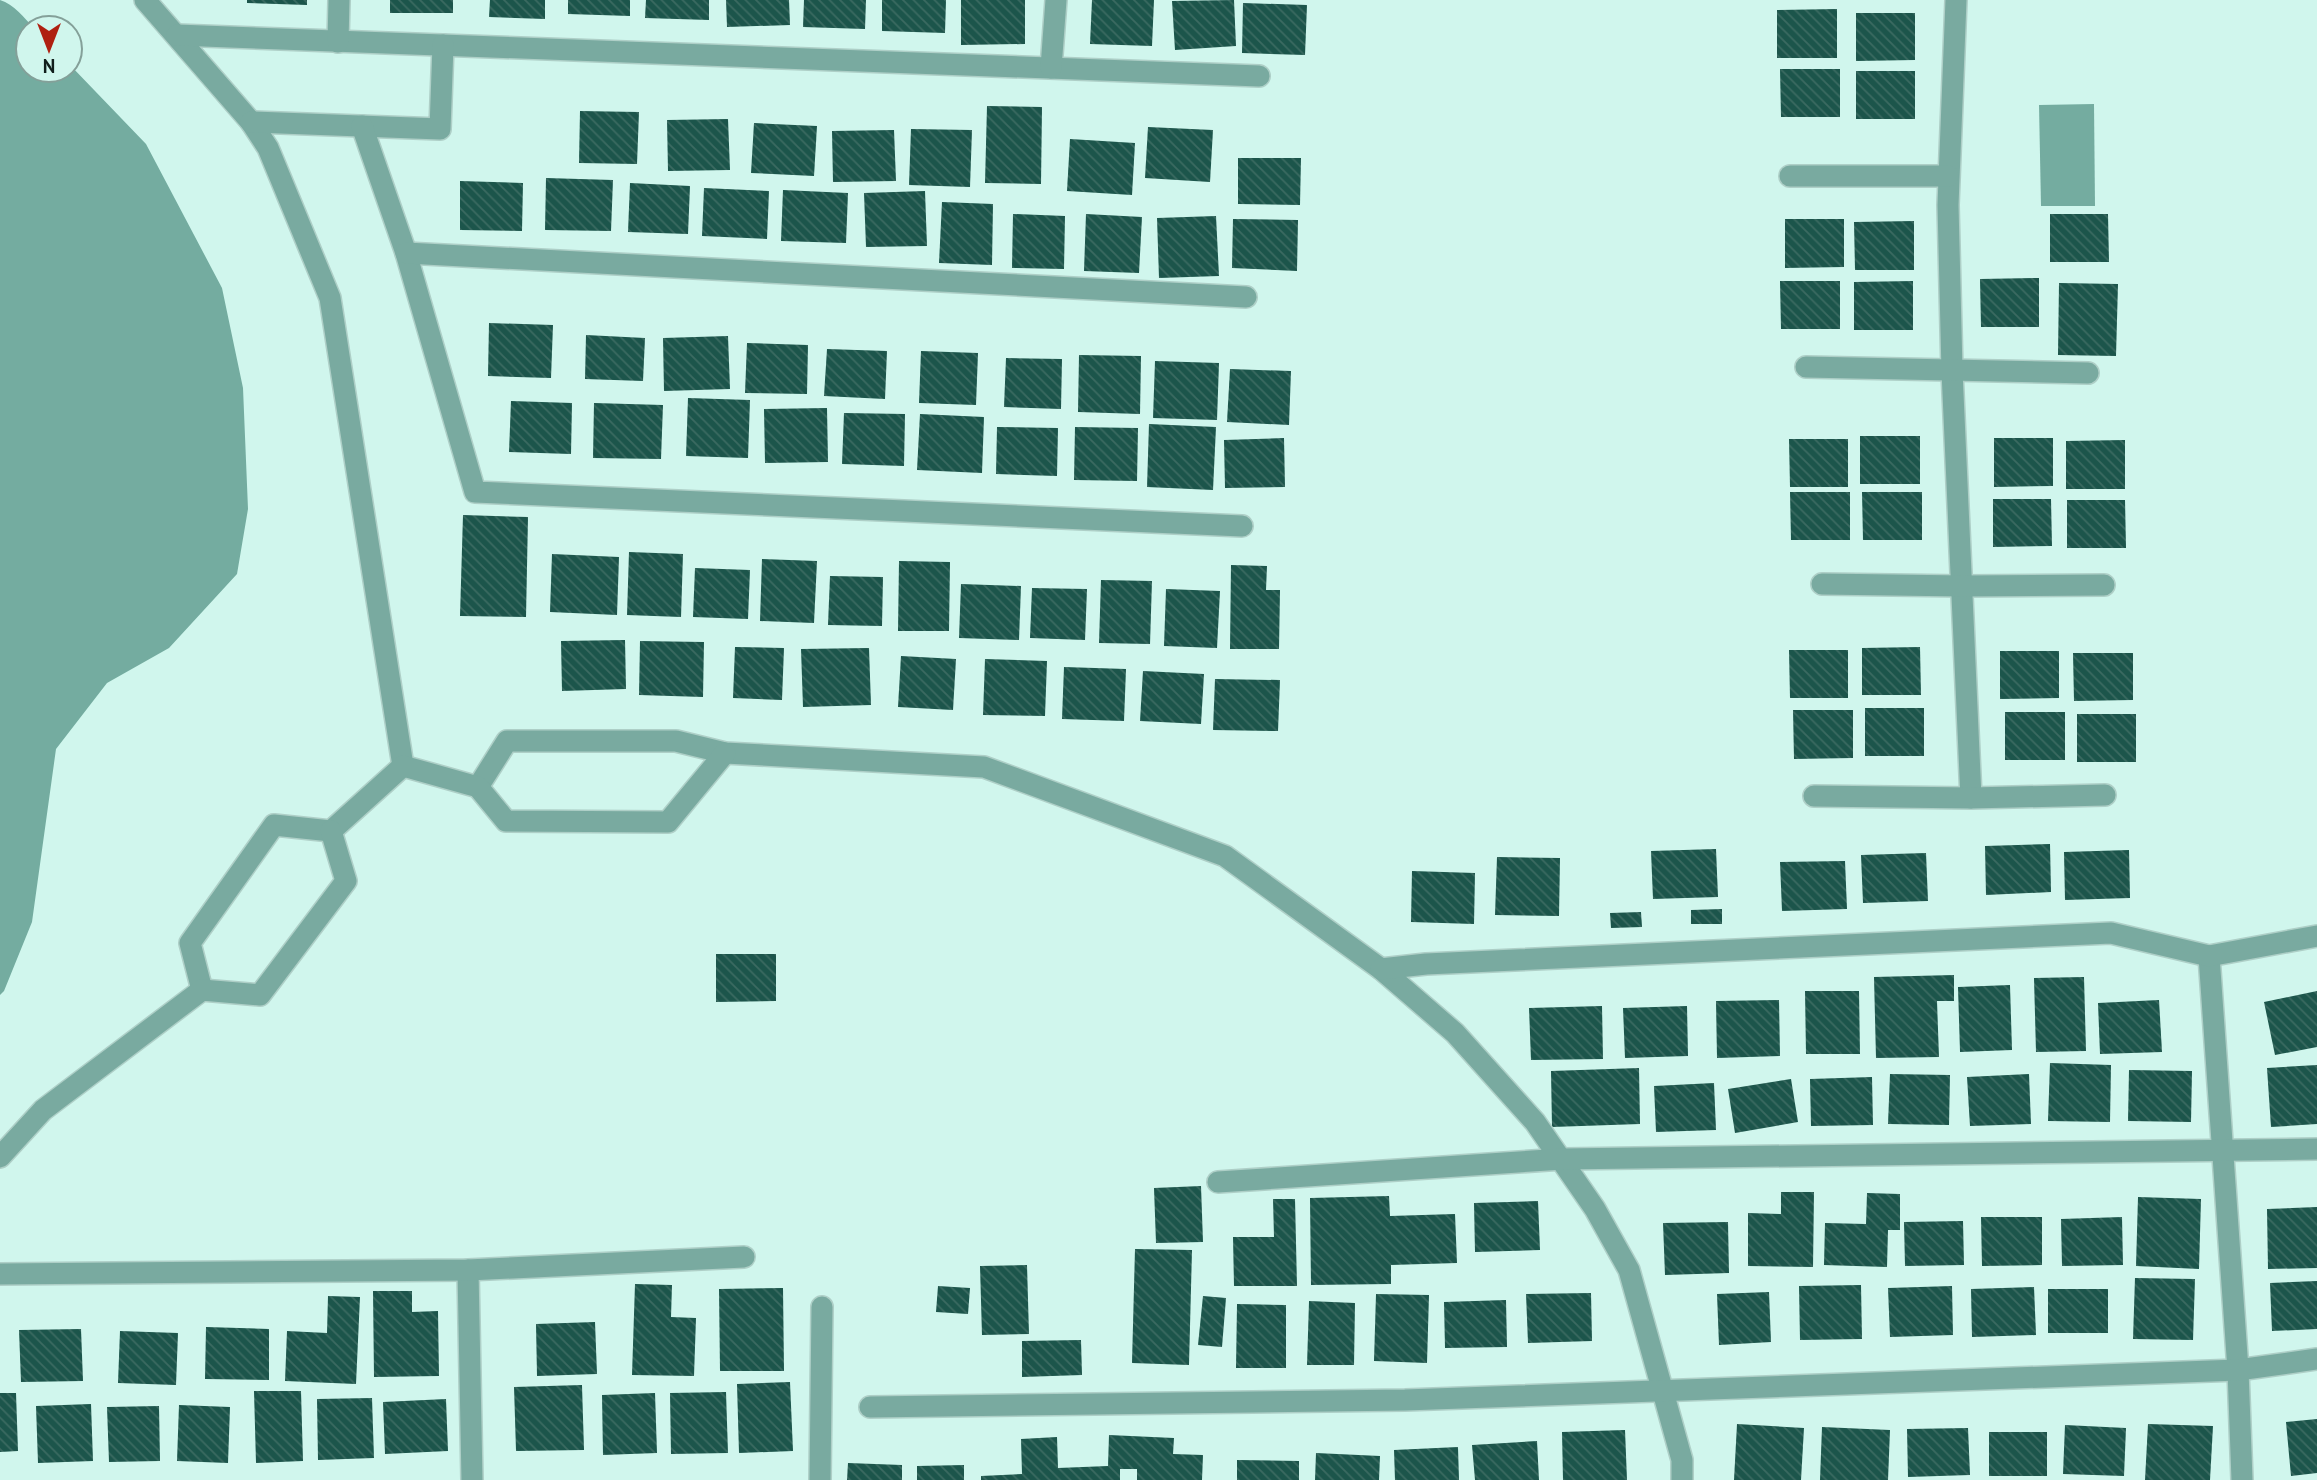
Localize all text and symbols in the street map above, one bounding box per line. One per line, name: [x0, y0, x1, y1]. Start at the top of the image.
north arrow: [14, 14, 84, 84]
text: N: [43, 54, 55, 78]

